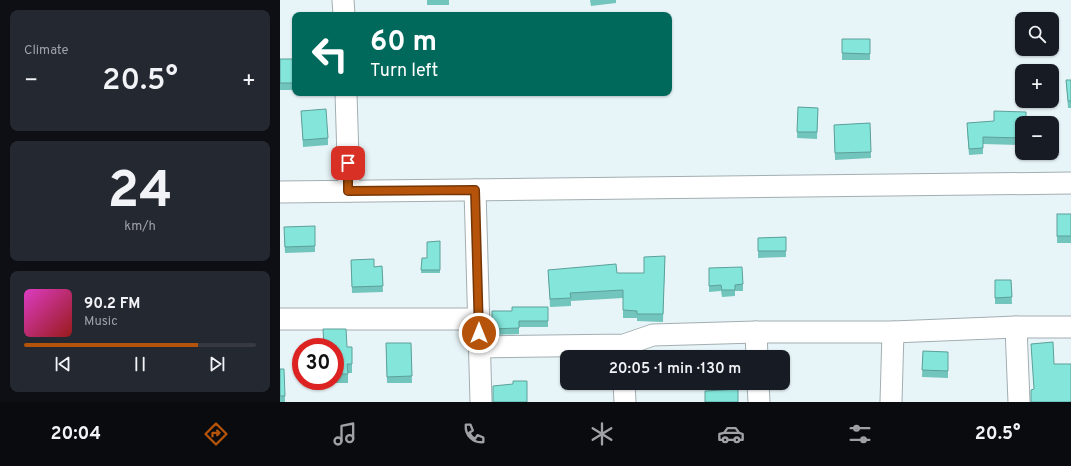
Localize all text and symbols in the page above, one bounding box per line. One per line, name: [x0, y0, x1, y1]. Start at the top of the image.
map controls: [1015, 12, 1059, 160]
button: search: [1015, 12, 1059, 56]
text: 60 m: [370, 25, 437, 61]
icon: left: [304, 28, 356, 80]
text: Climate: [24, 43, 69, 59]
text: Turn left: [370, 60, 438, 83]
text: 20.5°: [102, 63, 178, 100]
button: +: [1015, 64, 1059, 108]
text: −: [24, 68, 38, 95]
text: +: [242, 68, 256, 95]
button: −: [1015, 116, 1059, 160]
pin: [331, 146, 365, 180]
icon: arrive: [337, 152, 359, 174]
text: 24: [107, 160, 173, 226]
text: km/h: [124, 219, 156, 235]
text: 90.2 FM: [84, 295, 140, 314]
position arrow: [458, 312, 500, 354]
text: Music: [84, 314, 118, 330]
speed limit sign: 30: [292, 338, 344, 390]
icon: previous: [52, 353, 74, 375]
icon: pause: [129, 353, 151, 375]
icon: next: [206, 353, 228, 375]
text: 20:05 · 1 min · 130 m: [609, 360, 741, 379]
icon: directions: [202, 420, 230, 448]
icon: music: [331, 420, 359, 448]
icon: phone: [460, 420, 488, 448]
icon: climate: [588, 420, 616, 448]
icon: car: [717, 420, 745, 448]
icon: filters: [846, 420, 874, 448]
text: 20:04: [50, 423, 101, 446]
text: 20.5°: [975, 423, 1021, 446]

